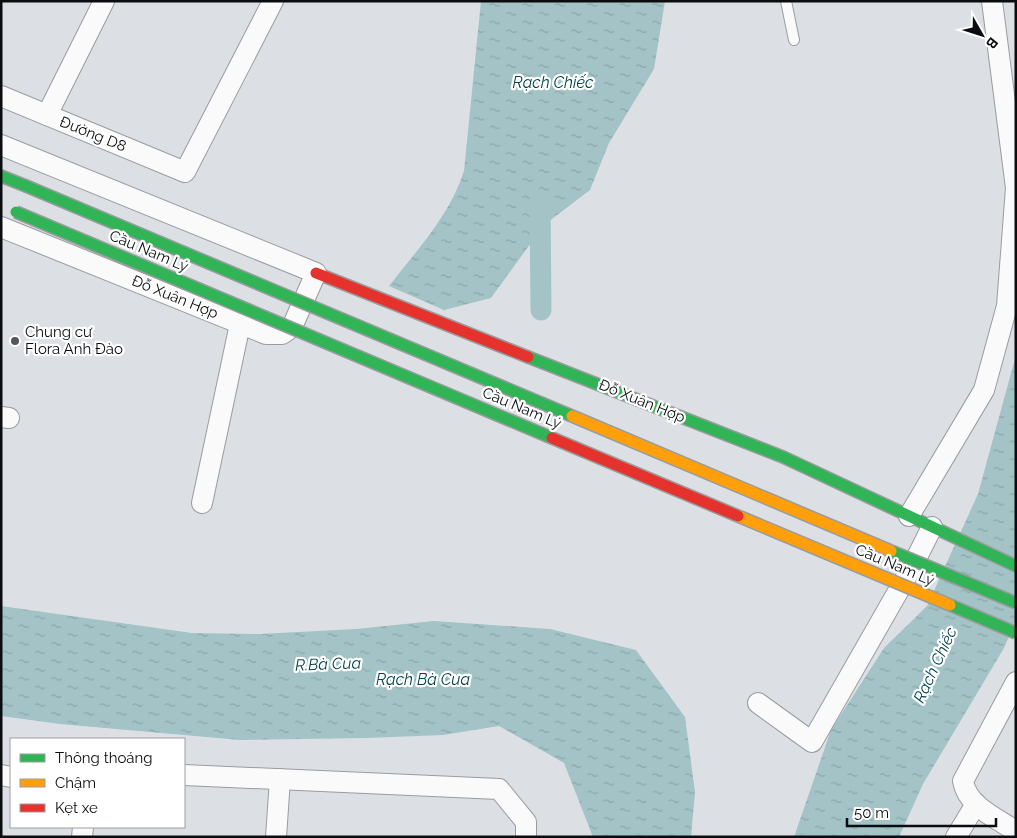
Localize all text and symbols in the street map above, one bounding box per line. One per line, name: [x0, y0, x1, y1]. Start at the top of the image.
north arrow: [957, 10, 1007, 60]
text: B: [983, 34, 1001, 52]
water label: Rạch Chiếc: [513, 73, 594, 92]
street label: Đường D8: [57, 113, 129, 156]
street label: Cầu Nam Lý: [107, 226, 191, 276]
street label: Đỗ Xuân Hợp: [129, 272, 221, 322]
place label: Chung cư Flora Anh Đào: [25, 323, 123, 358]
marker: Chung cư Flora Anh Đào: [9, 335, 21, 347]
street label: Đỗ Xuân Hợp: [596, 376, 688, 426]
street label: Cầu Nam Lý: [480, 383, 564, 433]
street label: Cầu Nam Lý: [853, 540, 937, 590]
water label: Rạch Chiếc: [909, 624, 961, 706]
water label: R.Bà Cua: [295, 653, 362, 675]
water label: Rạch Bà Cua: [376, 670, 470, 689]
legend: [10, 738, 185, 828]
text: Thông thoáng: [55, 749, 153, 767]
text: Chậm: [55, 774, 96, 792]
scale bar: [847, 796, 996, 828]
text: Kẹt xe: [55, 799, 98, 817]
text: 50 m: [854, 804, 889, 822]

